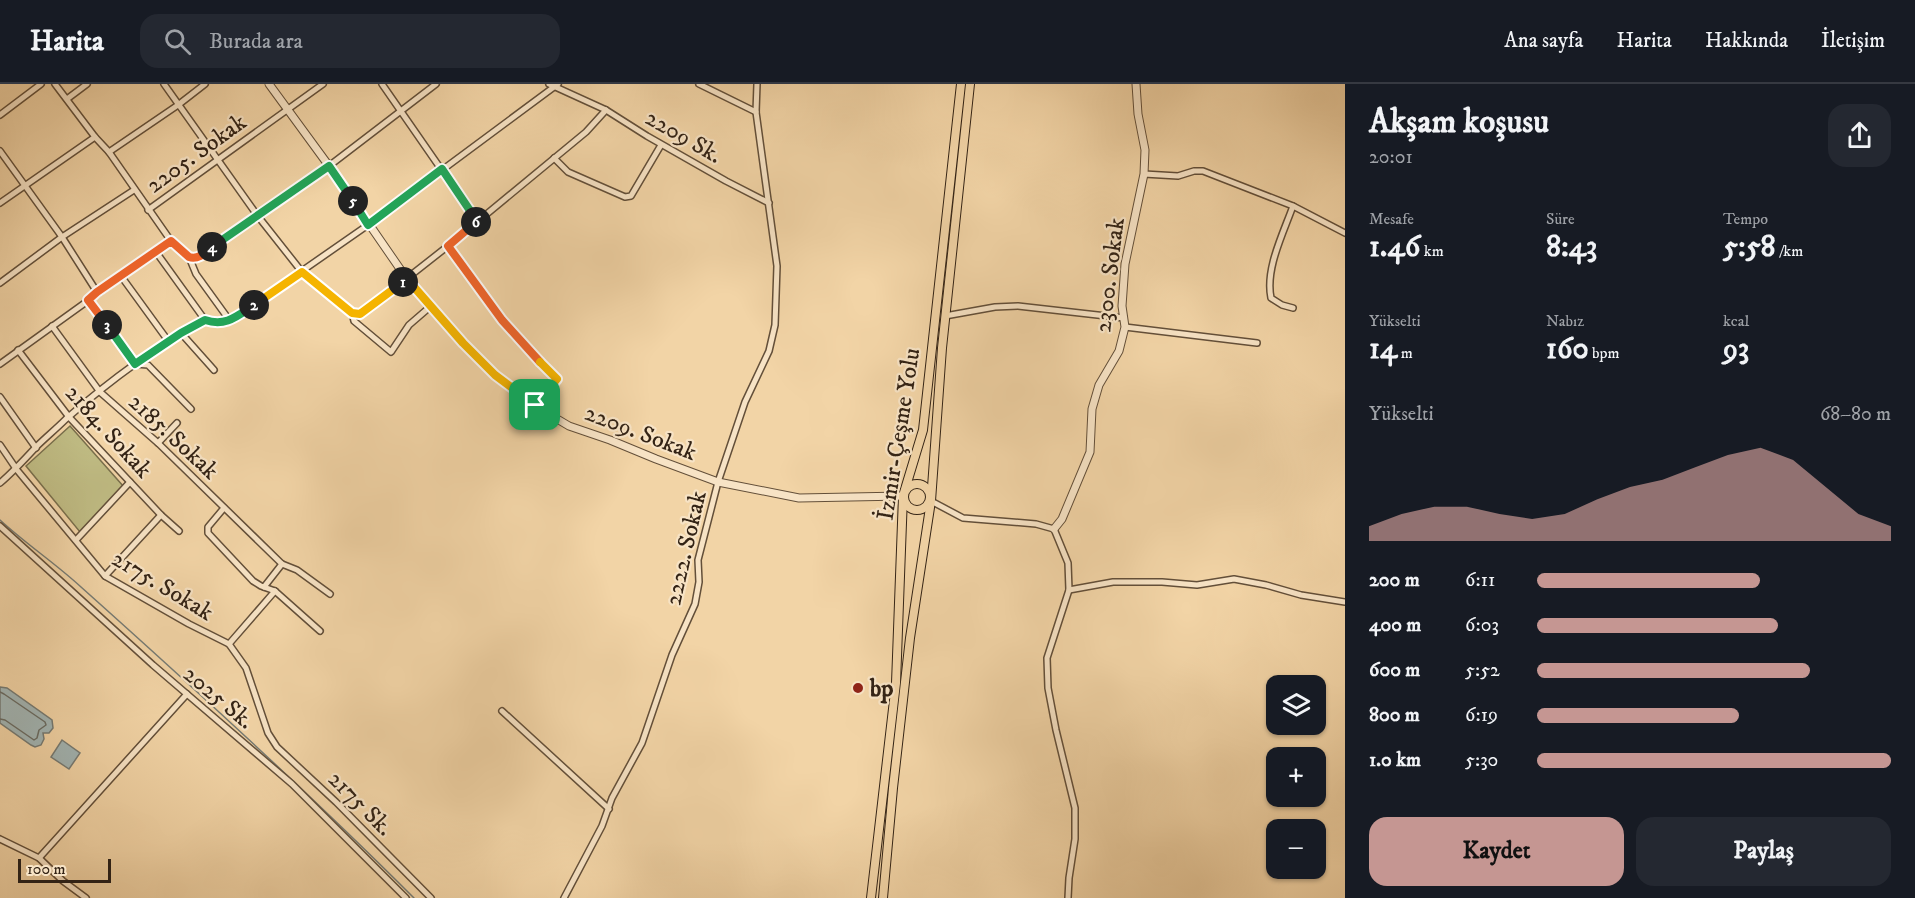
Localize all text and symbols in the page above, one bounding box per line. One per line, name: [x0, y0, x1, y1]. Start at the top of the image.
search box: [140, 14, 560, 68]
text: Harita: [30, 24, 104, 59]
icon: search: [161, 25, 194, 58]
text: Burada ara: [209, 28, 303, 55]
text: Ana sayfa: [1504, 28, 1584, 54]
text: Harita: [1617, 28, 1672, 54]
text: Hakkında: [1705, 28, 1788, 54]
text: İletişim: [1821, 28, 1885, 54]
text: Akşam koşusu: [1369, 102, 1549, 143]
street label: 2209 Sk.: [640, 103, 727, 171]
button: share: [1828, 104, 1891, 167]
street label: 2205. Sokak: [141, 107, 253, 200]
text: 20:01: [1369, 145, 1413, 170]
pin: 5: [338, 186, 368, 216]
text: 5: [349, 191, 357, 211]
pin: 6: [461, 207, 491, 237]
text: Mesafe: [1369, 209, 1414, 229]
text: Süre: [1546, 209, 1575, 229]
text: Tempo: [1723, 209, 1768, 229]
text: 6: [472, 212, 480, 232]
street label: 2300. Sokak: [1088, 216, 1132, 334]
text: 1.46: [1369, 229, 1420, 266]
text: 8:43: [1546, 229, 1597, 266]
text: 5:58: [1723, 229, 1776, 266]
pin: 4: [197, 232, 227, 262]
text: 4: [207, 237, 217, 257]
text: km: [1420, 241, 1444, 261]
text: /km: [1776, 241, 1803, 261]
pin: 1: [388, 267, 418, 297]
text: 1: [400, 272, 406, 292]
pin: 2: [239, 290, 269, 320]
text: 2: [250, 295, 258, 315]
pin: 3: [92, 310, 122, 340]
text: Yükselti: [1369, 311, 1421, 331]
text: Nabız: [1546, 311, 1584, 331]
text: kcal: [1723, 311, 1749, 331]
text: 3: [104, 315, 110, 335]
text: 14: [1369, 331, 1397, 368]
text: 160: [1546, 331, 1589, 368]
text: 93: [1723, 331, 1749, 368]
text: m: [1397, 343, 1413, 363]
text: bpm: [1589, 343, 1620, 363]
street label: İzmir-Çeşme Yolu: [870, 346, 927, 522]
street label: 2184. Sokak: [58, 379, 158, 485]
pin: [509, 379, 560, 430]
street label: 2185. Sokak: [122, 387, 225, 486]
icon: arrive: [518, 388, 551, 421]
street label: 2209. Sokak: [580, 398, 701, 468]
text: Yükselti: [1369, 402, 1434, 427]
text: 68–80 m: [1820, 402, 1891, 427]
street label: 2222. Sokak: [658, 488, 714, 608]
street label: 2175. Sokak: [106, 544, 219, 628]
text: 200 m: [1369, 568, 1420, 593]
text: 6:11: [1465, 568, 1495, 593]
text: 400 m: [1369, 613, 1421, 638]
text: 6:03: [1465, 613, 1499, 638]
text: 600 m: [1369, 658, 1420, 683]
text: 5:52: [1465, 658, 1500, 683]
street label: 2025 Sk.: [177, 659, 260, 736]
place label: bp: [869, 674, 893, 704]
map controls: [1266, 675, 1326, 879]
button: layers: [1266, 675, 1326, 735]
marker: bp: [851, 681, 865, 695]
text: 800 m: [1369, 703, 1420, 728]
text: 6:19: [1465, 703, 1498, 728]
button: +: [1266, 747, 1326, 807]
text: 1.0 km: [1369, 748, 1421, 773]
text: 5:30: [1465, 748, 1498, 773]
street label: 2175 Sk.: [321, 765, 399, 843]
button: Kaydet: [1369, 817, 1624, 886]
button: Paylaş: [1636, 817, 1891, 886]
button: −: [1266, 819, 1326, 879]
scale bar: [18, 856, 111, 884]
text: 100 m: [27, 859, 66, 879]

